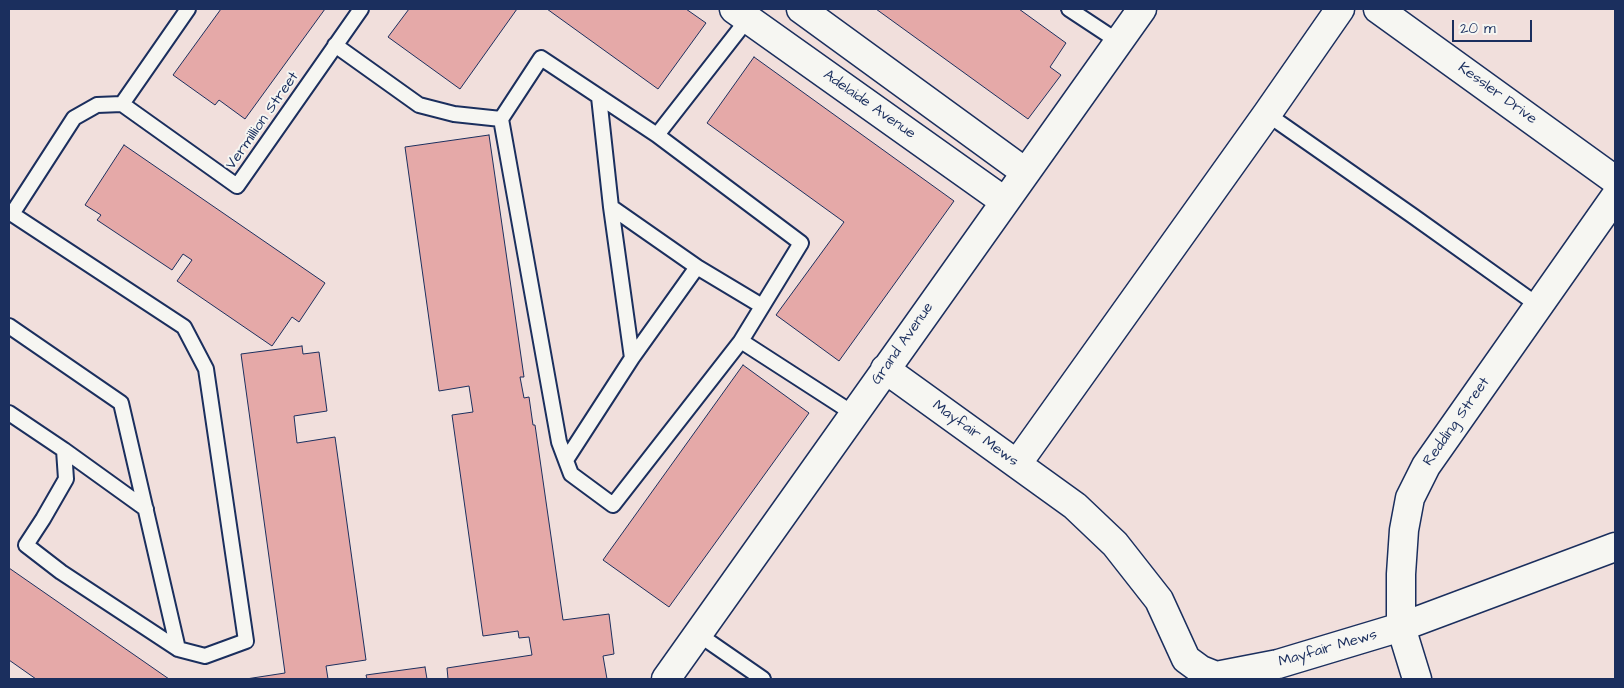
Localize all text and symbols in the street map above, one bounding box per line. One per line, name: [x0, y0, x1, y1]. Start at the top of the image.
scale bar: [1454, 10, 1534, 42]
text: 20 m: [1460, 18, 1496, 39]
street label: Kessler Drive: [1454, 59, 1540, 129]
street label: Adelaide Avenue: [820, 67, 918, 143]
street label: Vermillion Street: [223, 69, 303, 173]
street label: Grand Avenue: [868, 299, 938, 389]
street label: Redding Street: [1420, 374, 1494, 470]
street label: Mayfair Mews: [929, 397, 1021, 471]
street label: Mayfair Mews: [1277, 626, 1379, 672]

